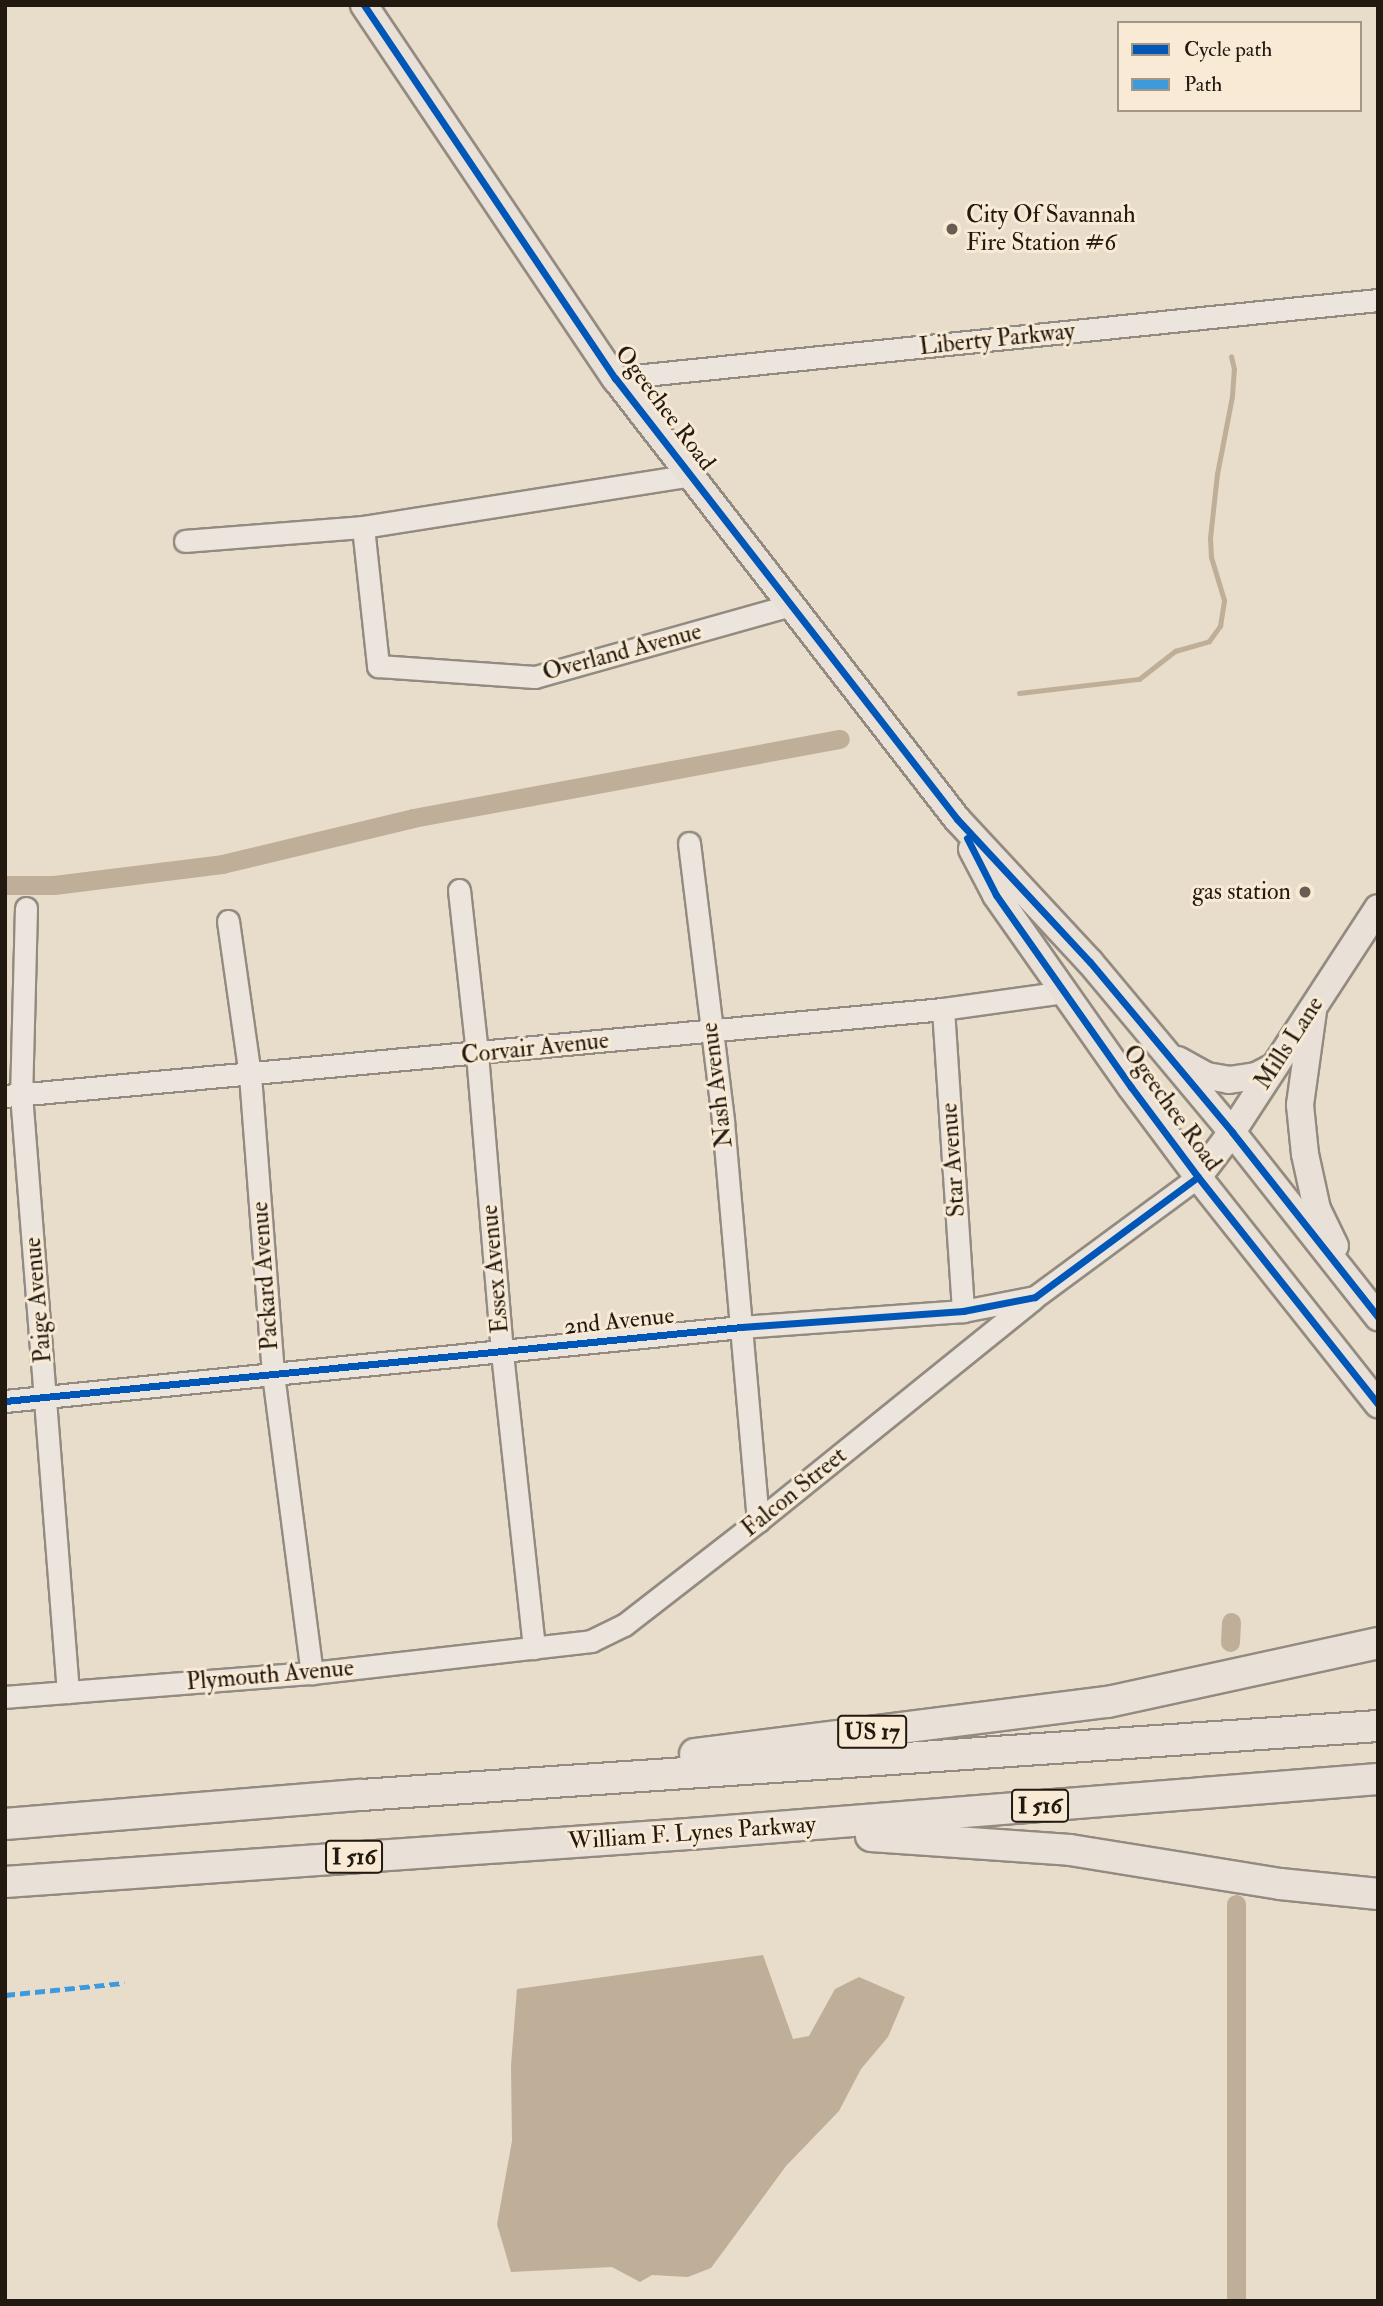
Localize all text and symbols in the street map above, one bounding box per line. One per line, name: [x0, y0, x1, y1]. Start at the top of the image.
legend: [1117, 21, 1362, 112]
text: Cycle path: [1184, 36, 1272, 63]
text: Path: [1184, 71, 1222, 98]
place label: City Of Savannah Fire Station #6: [966, 201, 1136, 257]
marker: City Of Savannah Fire Station #6: [944, 221, 960, 237]
street label: Liberty Parkway: [918, 317, 1076, 361]
street label: Ogeechee Road: [609, 340, 721, 476]
street label: Overland Avenue: [539, 617, 705, 687]
place label: gas station: [1192, 878, 1291, 906]
marker: gas station: [1297, 884, 1313, 900]
street label: Mills Lane: [1248, 991, 1330, 1095]
street label: Nash Avenue: [695, 1021, 739, 1149]
street label: Corvair Avenue: [460, 1026, 610, 1070]
street label: Ogeechee Road: [1117, 1039, 1227, 1177]
street label: Star Avenue: [935, 1102, 971, 1218]
street label: Packard Avenue: [245, 1201, 285, 1351]
street label: Essex Avenue: [475, 1204, 515, 1334]
street label: Paige Avenue: [18, 1236, 58, 1364]
street label: 2nd Avenue: [562, 1301, 676, 1341]
street label: Falcon Street: [736, 1441, 852, 1543]
street label: Plymouth Avenue: [185, 1653, 355, 1697]
road number: US 17: [837, 1712, 907, 1751]
road number: I 516: [1010, 1786, 1070, 1826]
street label: William F. Lynes Parkway: [567, 1810, 817, 1856]
road number: I 516: [324, 1838, 384, 1876]

